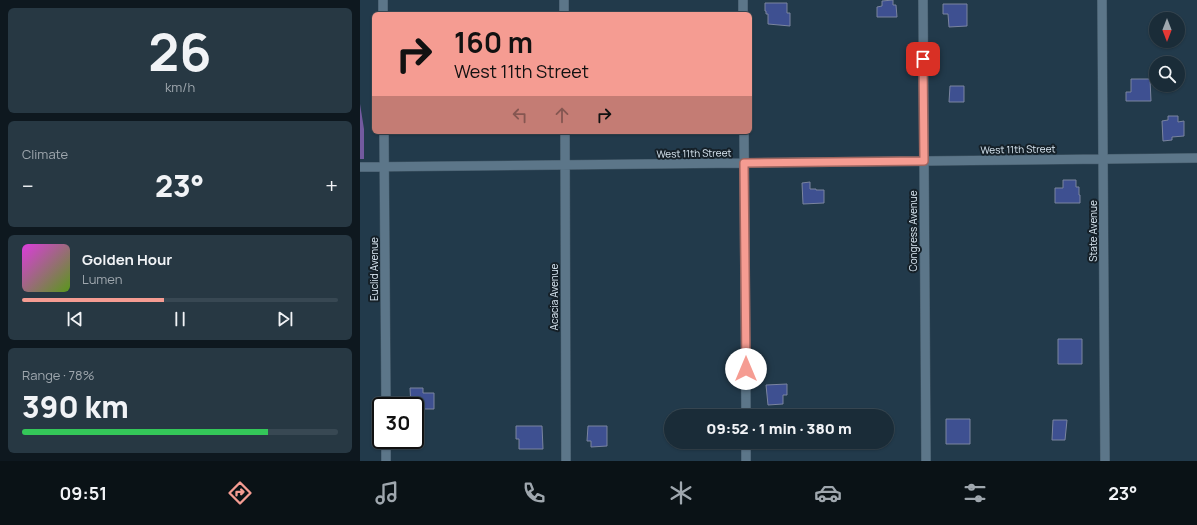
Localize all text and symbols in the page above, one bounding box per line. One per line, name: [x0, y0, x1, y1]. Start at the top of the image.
north arrow: [1149, 12, 1185, 48]
map controls: [1149, 12, 1185, 92]
text: 26: [148, 16, 212, 87]
text: 160 m: [454, 23, 533, 61]
icon: right: [388, 28, 440, 80]
pin: [906, 42, 940, 76]
icon: arrive: [912, 48, 934, 70]
button: search: [1149, 56, 1185, 92]
text: West 11th Street: [454, 59, 589, 83]
text: km/h: [165, 78, 195, 96]
icon: left: [509, 104, 531, 126]
icon: ahead: [551, 104, 573, 126]
icon: right: [593, 104, 615, 126]
street label: West 11th Street: [980, 141, 1056, 157]
text: Climate: [22, 145, 68, 163]
street label: West 11th Street: [656, 145, 732, 161]
text: 23°: [155, 165, 204, 206]
text: −: [22, 171, 34, 201]
text: +: [325, 171, 338, 201]
street label: Congress Avenue: [906, 190, 920, 272]
street label: State Avenue: [1086, 200, 1100, 262]
street label: Euclid Avenue: [367, 237, 381, 301]
text: Golden Hour: [82, 249, 172, 270]
street label: Acacia Avenue: [547, 263, 561, 330]
text: Lumen: [82, 270, 122, 288]
icon: previous: [64, 308, 86, 330]
icon: pause: [169, 308, 191, 330]
icon: next: [274, 308, 296, 330]
position arrow: [725, 348, 767, 390]
text: Range · 78%: [22, 366, 94, 384]
text: 390 km: [22, 386, 129, 427]
speed limit sign: 30: [372, 397, 424, 449]
text: 09:52 · 1 min · 380 m: [706, 418, 852, 439]
icon: directions: [226, 479, 254, 507]
icon: music: [373, 479, 401, 507]
icon: phone: [520, 479, 548, 507]
icon: climate: [667, 479, 695, 507]
icon: car: [814, 479, 842, 507]
icon: filters: [961, 479, 989, 507]
text: 09:51: [60, 481, 107, 505]
text: 23°: [1108, 481, 1137, 505]

